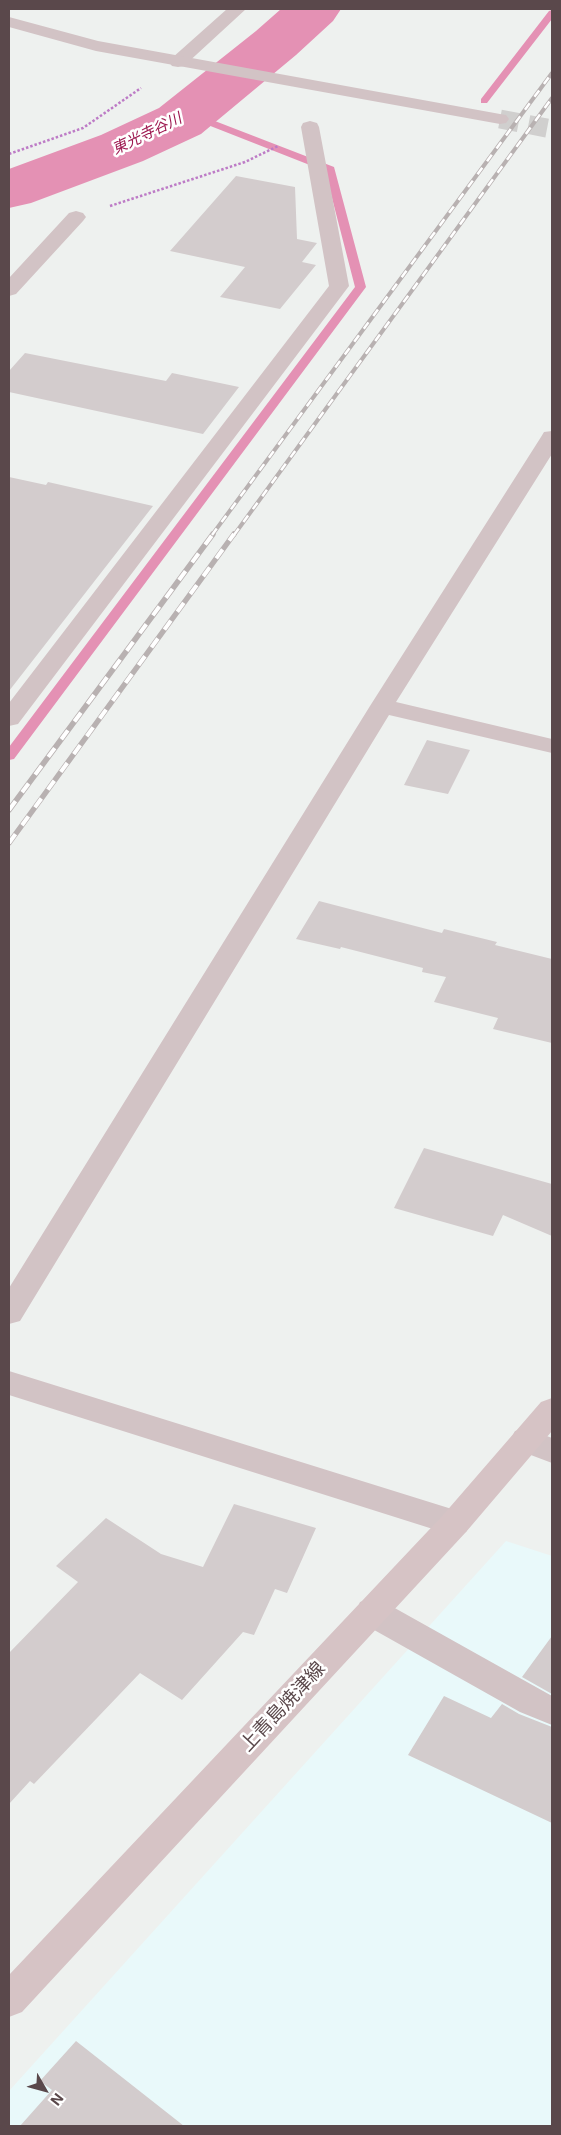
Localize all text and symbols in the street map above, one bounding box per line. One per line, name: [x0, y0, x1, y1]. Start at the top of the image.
water label: 東光寺谷川: [109, 109, 185, 159]
street label: 上青島焼津線: [236, 1658, 330, 1756]
north arrow: [20, 2065, 70, 2115]
text: N: [47, 2090, 67, 2109]

